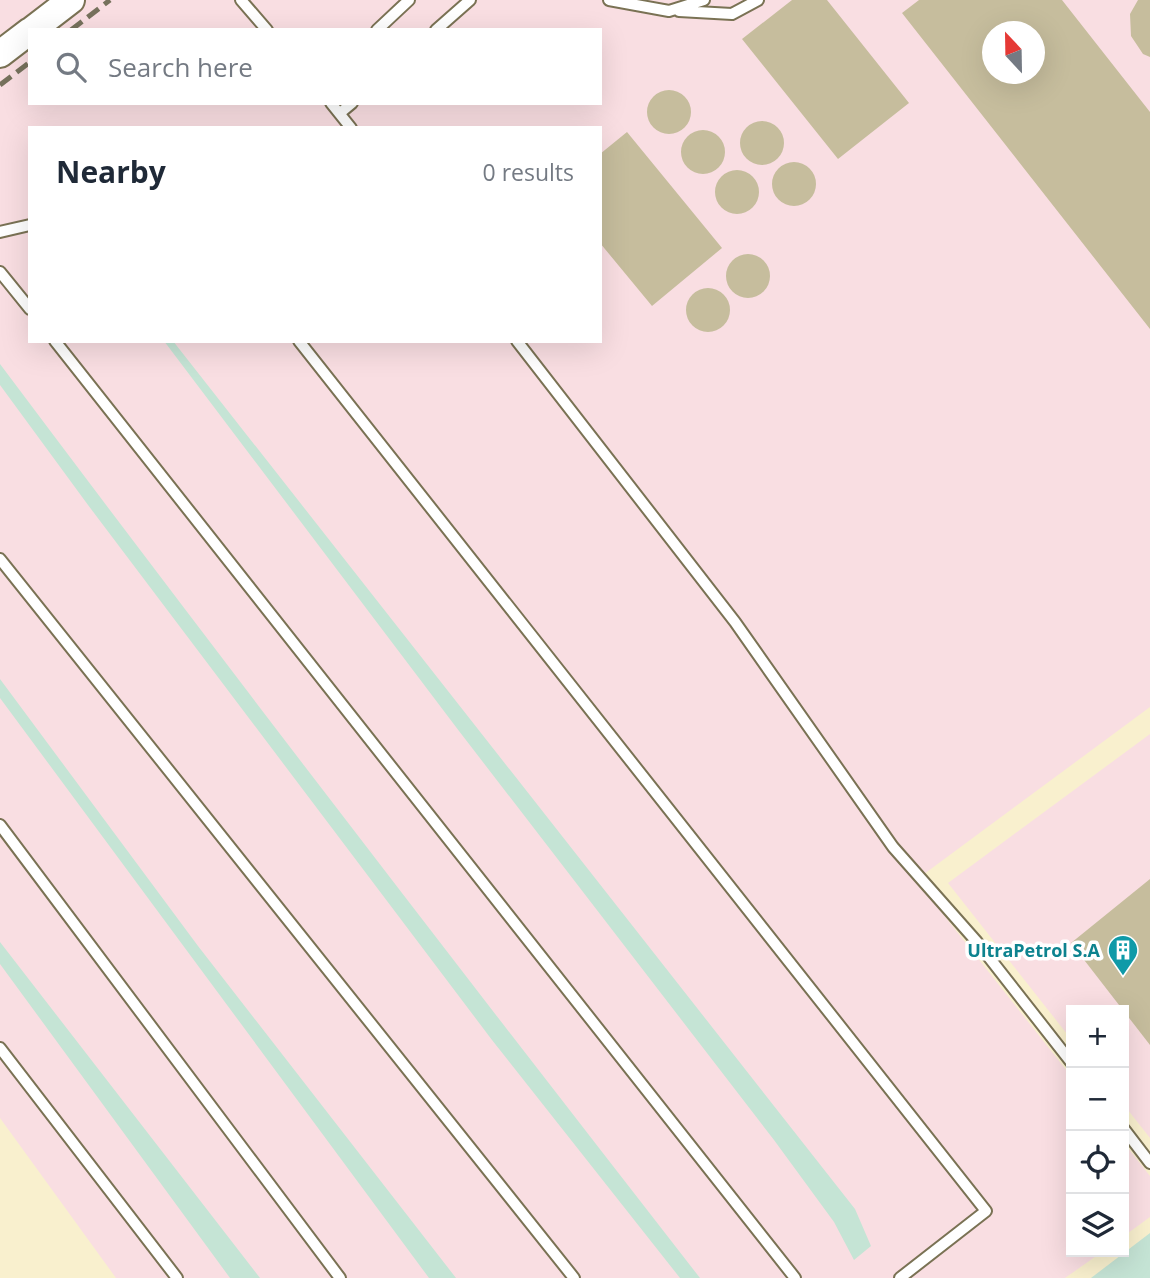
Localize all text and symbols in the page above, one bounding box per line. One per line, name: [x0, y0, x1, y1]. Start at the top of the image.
north arrow: [982, 21, 1045, 84]
search box: [28, 28, 602, 105]
icon: search: [52, 48, 90, 86]
text: Search here: [108, 49, 253, 85]
text: Nearby: [56, 151, 166, 192]
text: 0 results: [483, 156, 574, 188]
building icon: UltraPetrol S.A: [1106, 933, 1140, 977]
place label: UltraPetrol S.A: [967, 938, 1101, 962]
map controls: [1066, 1005, 1129, 1257]
button: +: [1066, 1005, 1129, 1068]
button: −: [1066, 1068, 1129, 1131]
button: locate: [1066, 1131, 1129, 1194]
button: layers: [1066, 1194, 1129, 1257]

